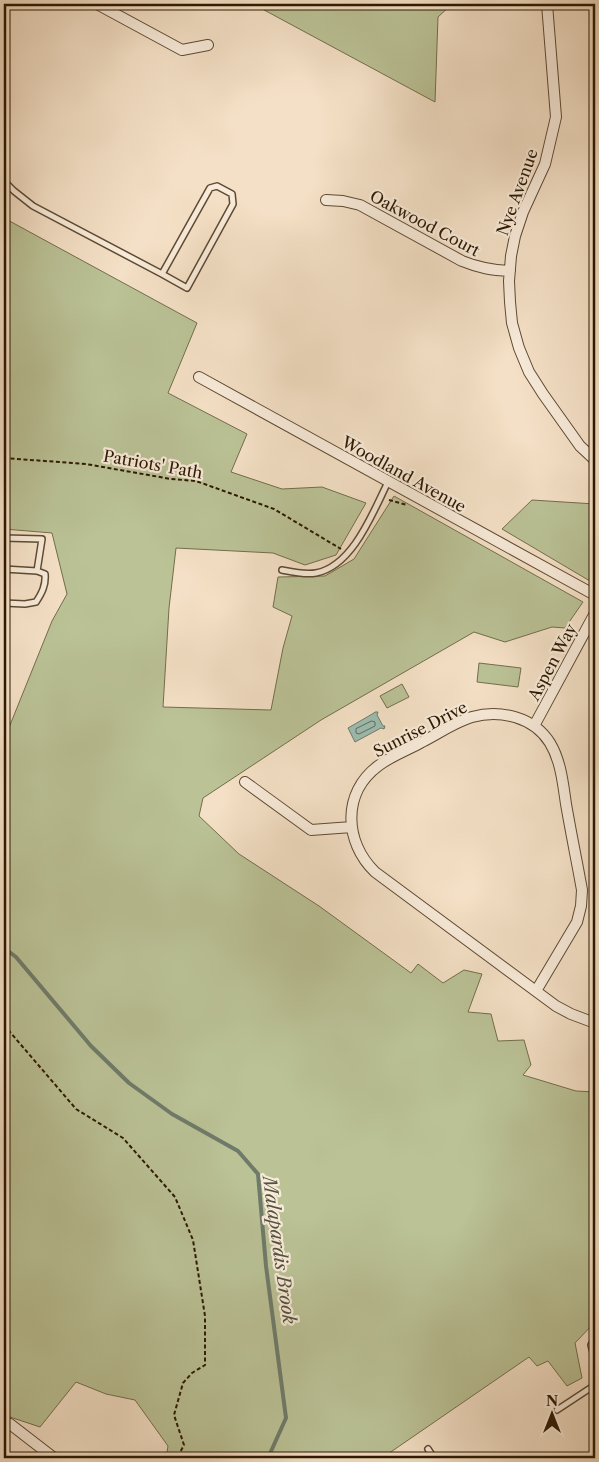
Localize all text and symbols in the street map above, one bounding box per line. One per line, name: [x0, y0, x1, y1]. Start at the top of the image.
street label: Nye Avenue: [492, 146, 542, 238]
street label: Oakwood Court: [367, 186, 484, 261]
street label: Woodland Avenue: [337, 431, 470, 516]
street label: Patriots' Path: [102, 445, 204, 483]
street label: Aspen Way: [523, 619, 581, 705]
street label: Sunrise Drive: [370, 697, 470, 761]
water label: Malapardis Brook: [257, 1173, 300, 1326]
north arrow: [526, 1390, 576, 1440]
text: N: [546, 1392, 558, 1410]

